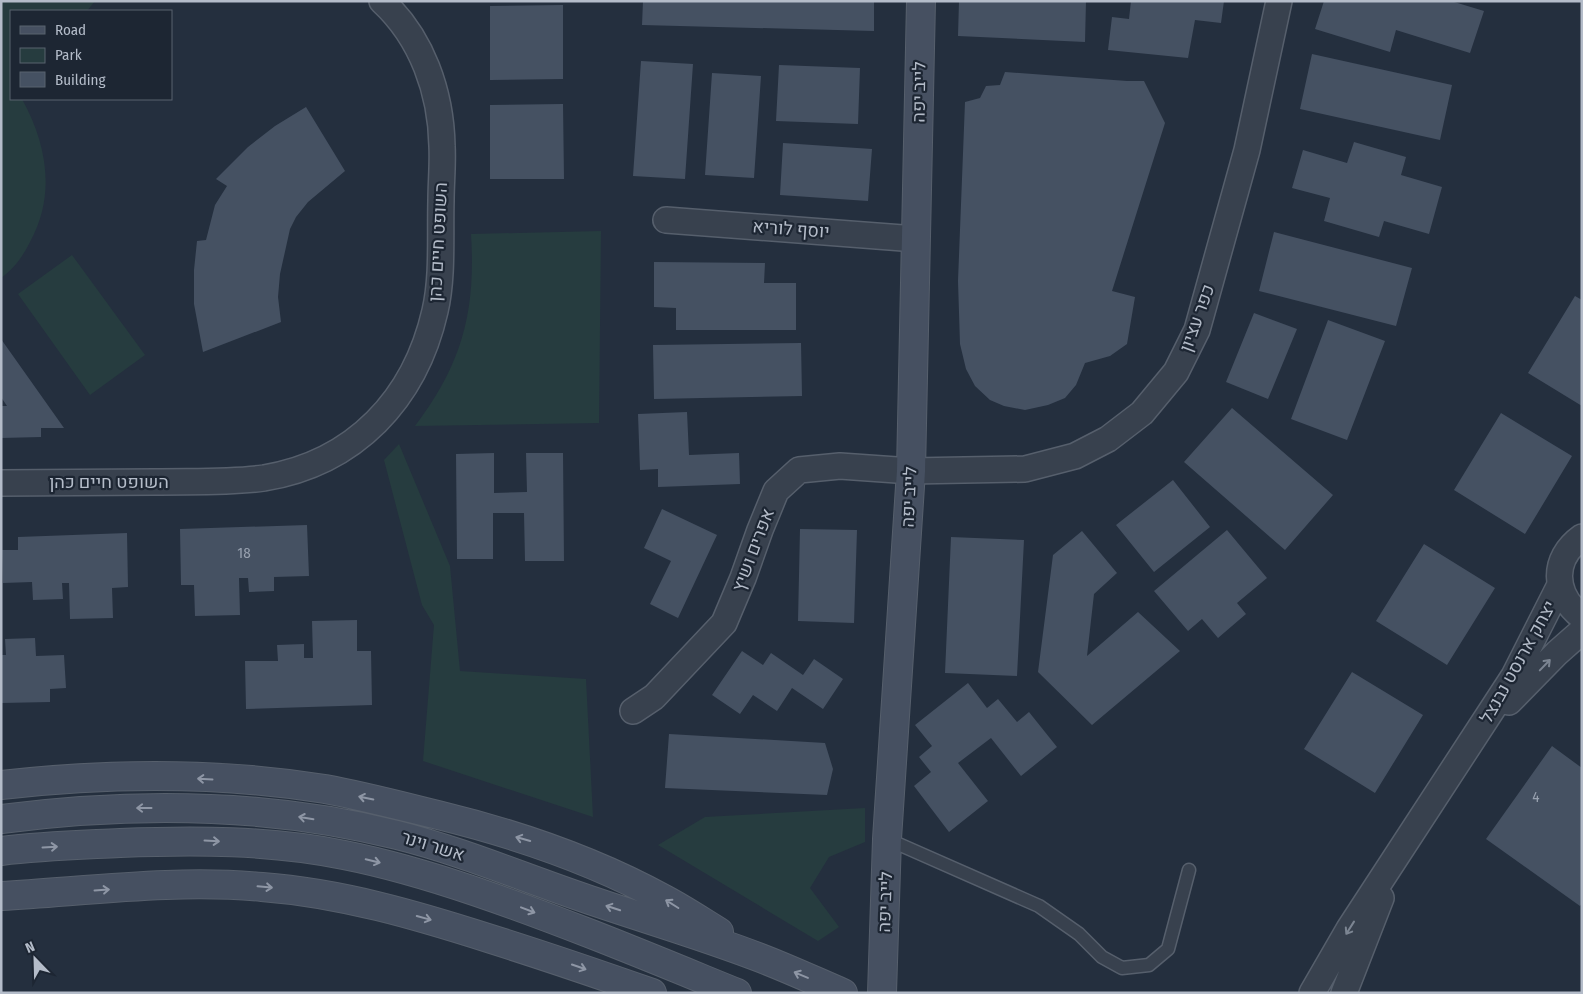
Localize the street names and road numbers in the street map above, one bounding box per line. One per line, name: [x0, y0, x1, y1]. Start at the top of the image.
street label: לייב יפה: [907, 61, 931, 123]
street label: השופט חיים כהן: [424, 182, 452, 302]
street label: יוסף לוריא: [752, 215, 830, 243]
street label: כפר עציון: [1175, 281, 1219, 355]
street label: לייב יפה: [896, 466, 922, 528]
street label: השופט חיים כהן: [49, 471, 169, 493]
street label: אפרים ושיץ: [727, 505, 779, 595]
street label: יצחק ארנסט נבנצל: [1475, 597, 1561, 727]
street label: אשר וינר: [399, 826, 467, 866]
street label: לייב יפה: [873, 871, 897, 933]

